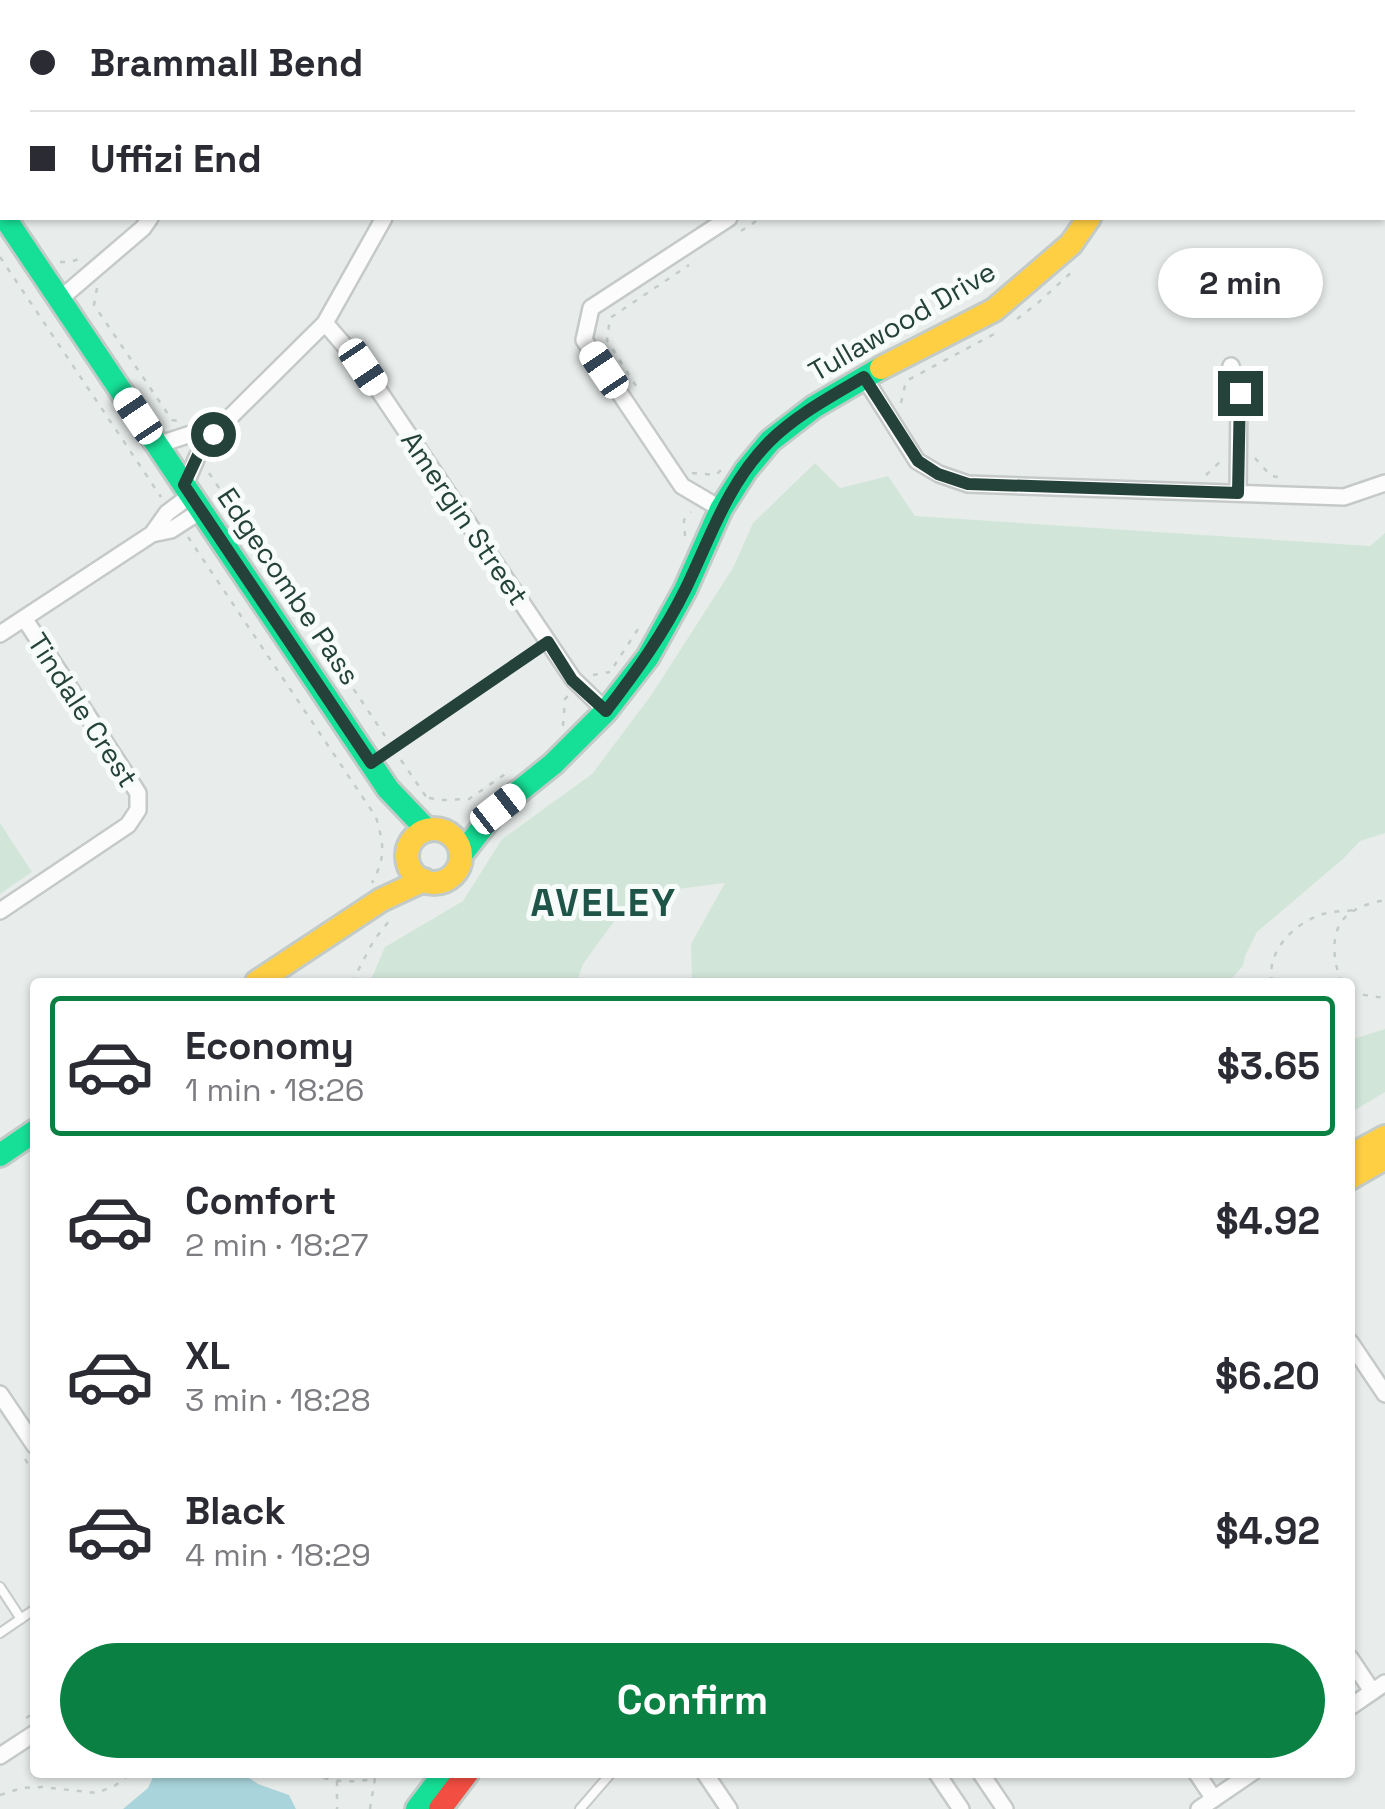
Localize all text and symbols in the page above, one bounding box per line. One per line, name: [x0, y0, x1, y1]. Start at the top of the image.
text: Brammall Bend: [90, 39, 363, 87]
text: Uffizi End: [90, 135, 262, 183]
callout: 2 min: [1158, 248, 1322, 318]
street label: Tullawood Drive: [802, 253, 1002, 389]
text: 2 min: [1199, 263, 1282, 303]
car: [334, 334, 392, 400]
car: [575, 337, 633, 403]
route end: [1218, 371, 1263, 416]
car: [109, 383, 167, 449]
route start: [191, 412, 236, 457]
street label: Amergin Street: [393, 424, 537, 612]
street label: Edgecombe Pass: [210, 480, 368, 692]
street label: Tindale Crest: [20, 626, 146, 794]
car: [465, 779, 531, 839]
district label: AVELEY: [530, 879, 678, 927]
icon: car: [65, 1021, 155, 1111]
text: Economy: [185, 1022, 354, 1070]
text: $3.65: [1217, 1042, 1320, 1090]
text: 1 min · 18:26: [185, 1070, 364, 1110]
icon: car: [65, 1176, 155, 1266]
text: Comfort: [185, 1177, 336, 1225]
text: $4.92: [1215, 1197, 1320, 1245]
text: 2 min · 18:27: [185, 1225, 368, 1265]
icon: car: [65, 1331, 155, 1421]
text: XL: [185, 1332, 230, 1380]
text: $6.20: [1215, 1352, 1320, 1400]
text: 3 min · 18:28: [185, 1380, 371, 1420]
icon: car: [65, 1486, 155, 1576]
text: Black: [185, 1487, 286, 1535]
text: $4.92: [1215, 1507, 1320, 1555]
text: 4 min · 18:29: [185, 1535, 371, 1575]
button: Confirm: [60, 1643, 1325, 1758]

